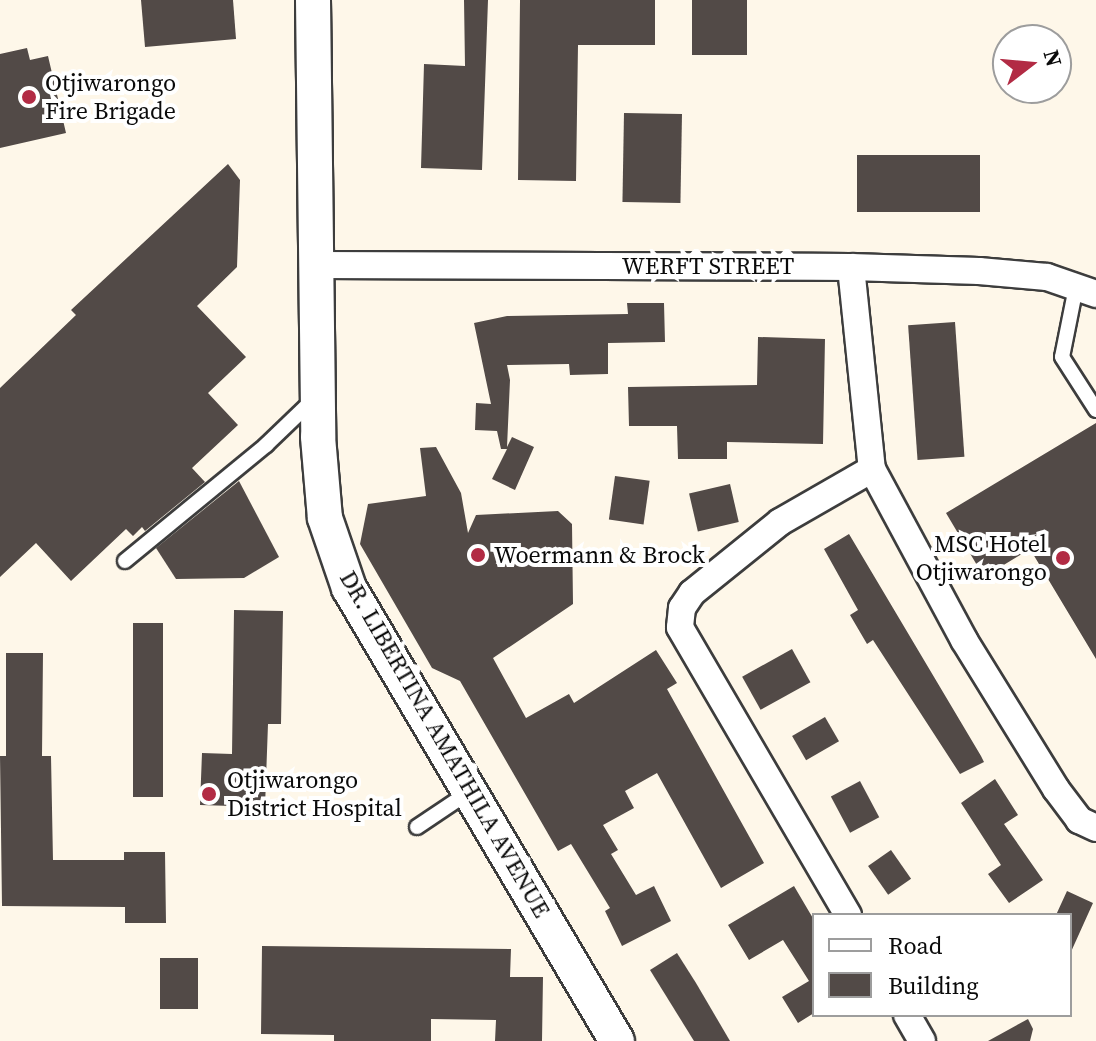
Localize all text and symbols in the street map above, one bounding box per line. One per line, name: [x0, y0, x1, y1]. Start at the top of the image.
north arrow: [992, 24, 1072, 104]
text: N: [1037, 46, 1070, 70]
place label: Otjiwarongo Fire Brigade: [45, 69, 176, 125]
marker: Otjiwarongo Fire Brigade: [20, 88, 38, 106]
street label: WERFT STREET: [621, 252, 795, 280]
place label: MSC Hotel Otjiwarongo: [916, 530, 1047, 586]
place label: Woermann & Brock: [494, 541, 705, 569]
marker: Woermann & Brock: [469, 546, 487, 564]
marker: MSC Hotel Otjiwarongo: [1054, 549, 1072, 567]
street label: DR. LIBERTINA AMATHILA AVENUE: [334, 566, 556, 922]
place label: Otjiwarongo District Hospital: [227, 766, 402, 822]
marker: Otjiwarongo District Hospital: [198, 783, 220, 805]
legend: [812, 913, 1072, 1017]
text: Road: [888, 929, 942, 962]
text: Building: [888, 969, 979, 1002]

